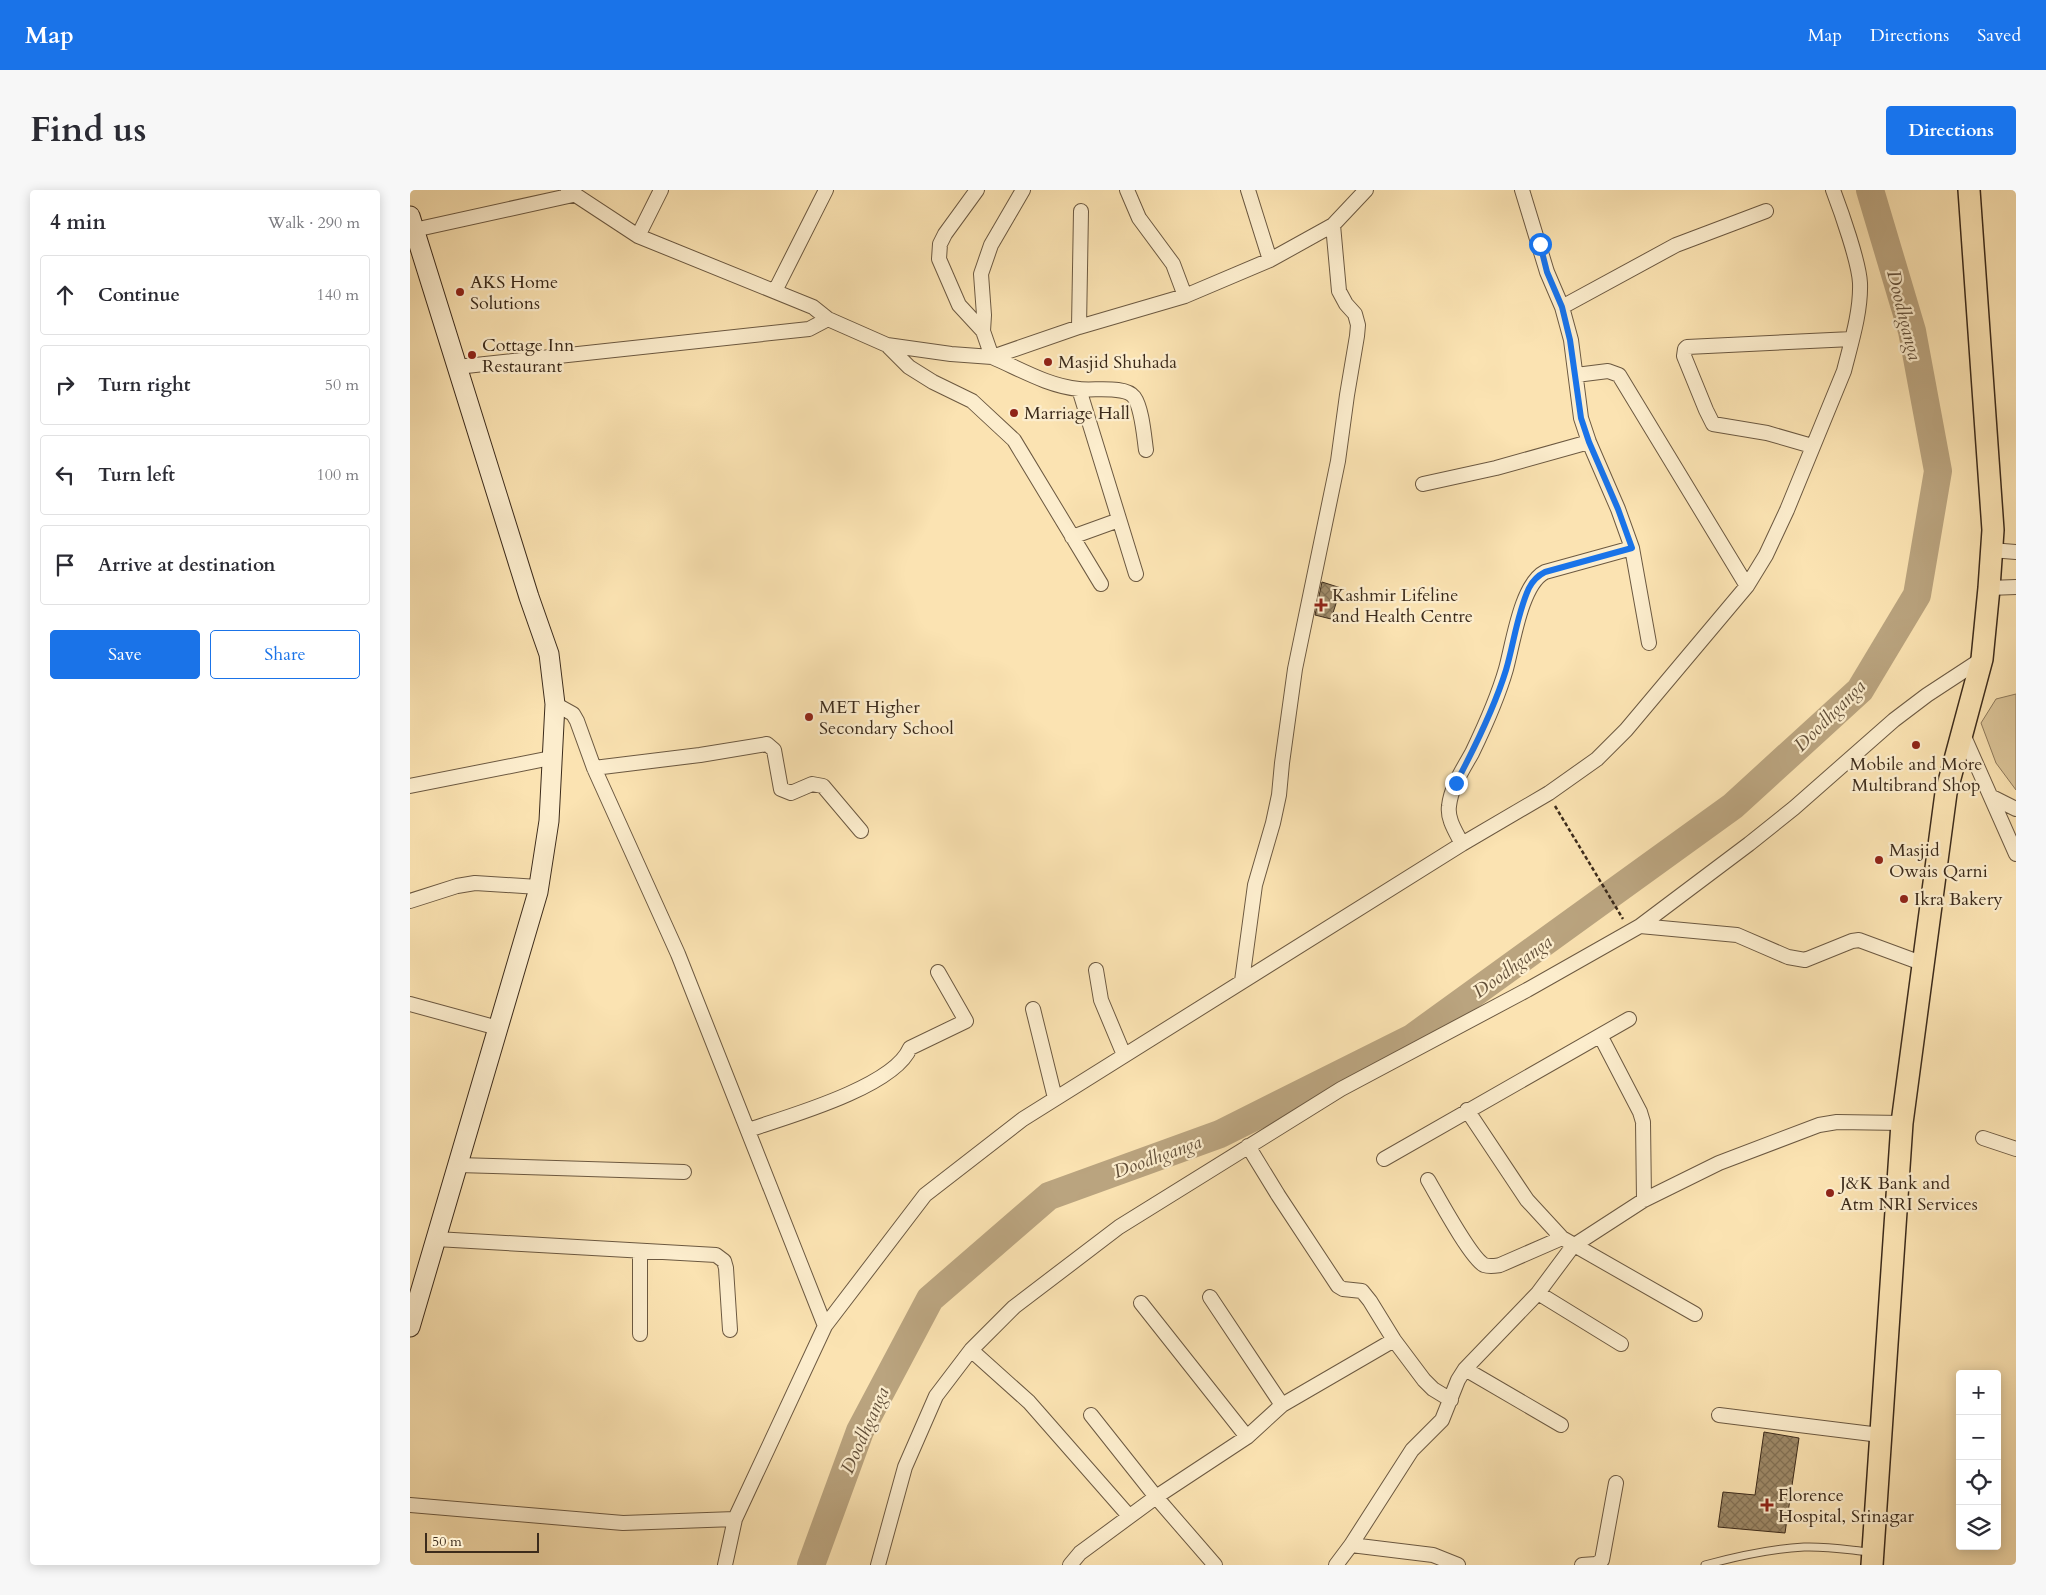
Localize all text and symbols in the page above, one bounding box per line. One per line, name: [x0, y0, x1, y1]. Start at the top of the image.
text: Map: [25, 19, 74, 52]
text: Map: [1808, 23, 1842, 48]
text: Directions: [1870, 23, 1949, 48]
text: Saved: [1977, 23, 2021, 48]
text: Find us: [30, 106, 146, 154]
button: Directions: [1886, 106, 2016, 155]
text: 4 min: [50, 208, 106, 237]
text: Walk · 290 m: [268, 212, 360, 234]
route start: [1529, 233, 1552, 256]
water label: Doodhganga: [1880, 267, 1928, 364]
place label: AKS Home Solutions: [470, 270, 558, 316]
icon: ahead: [51, 281, 79, 309]
text: Continue: [98, 282, 180, 308]
text: 140 m: [317, 284, 359, 306]
marker: AKS Home Solutions: [454, 286, 466, 298]
place label: Cottage Inn Restaurant: [482, 333, 575, 379]
marker: Cottage Inn Restaurant: [466, 349, 478, 361]
place label: Masjid Shuhada: [1058, 350, 1177, 375]
marker: Masjid Shuhada: [1042, 356, 1054, 368]
icon: right: [51, 371, 79, 399]
text: Turn right: [98, 372, 190, 398]
text: 50 m: [325, 374, 359, 396]
place label: Marriage Hall: [1024, 401, 1130, 426]
marker: Marriage Hall: [1008, 407, 1020, 419]
icon: left: [51, 461, 79, 489]
text: Turn left: [98, 462, 175, 488]
text: 100 m: [317, 464, 359, 486]
icon: arrive: [51, 551, 79, 579]
text: Arrive at destination: [98, 552, 275, 578]
place label: Kashmir Lifeline and Health Centre: [1332, 583, 1473, 629]
marker: Kashmir Lifeline and Health Centre: [1314, 598, 1328, 612]
button: Save: [50, 630, 200, 679]
button: Share: [210, 630, 360, 679]
water label: Doodhganga: [1788, 674, 1872, 757]
place label: MET Higher Secondary School: [819, 695, 954, 741]
marker: MET Higher Secondary School: [803, 711, 815, 723]
marker: Mobile and More Multibrand Shop: [1910, 739, 1922, 751]
place label: Mobile and More Multibrand Shop: [1850, 752, 1982, 798]
route end: [1445, 772, 1468, 795]
place label: Masjid Owais Qarni: [1889, 838, 1988, 884]
marker: Masjid Owais Qarni: [1873, 854, 1885, 866]
place label: Ikra Bakery: [1914, 887, 2003, 912]
marker: Ikra Bakery: [1898, 893, 1910, 905]
water label: Doodhganga: [1468, 929, 1558, 1004]
water label: Doodhganga: [1110, 1129, 1206, 1185]
place label: J&K Bank and Atm NRI Services: [1837, 1171, 1978, 1217]
marker: J&K Bank and Atm NRI Services: [1824, 1187, 1836, 1199]
map controls: [1956, 1370, 2001, 1550]
button: +: [1956, 1370, 2001, 1415]
water label: Doodhganga: [834, 1383, 896, 1478]
button: −: [1956, 1415, 2001, 1460]
button: locate: [1956, 1460, 2001, 1505]
place label: Florence Hospital, Srinagar: [1778, 1483, 1914, 1529]
marker: Florence Hospital, Srinagar: [1760, 1498, 1774, 1512]
button: layers: [1956, 1505, 2001, 1550]
scale bar: [425, 1530, 539, 1553]
text: 50 m: [432, 1532, 462, 1551]

